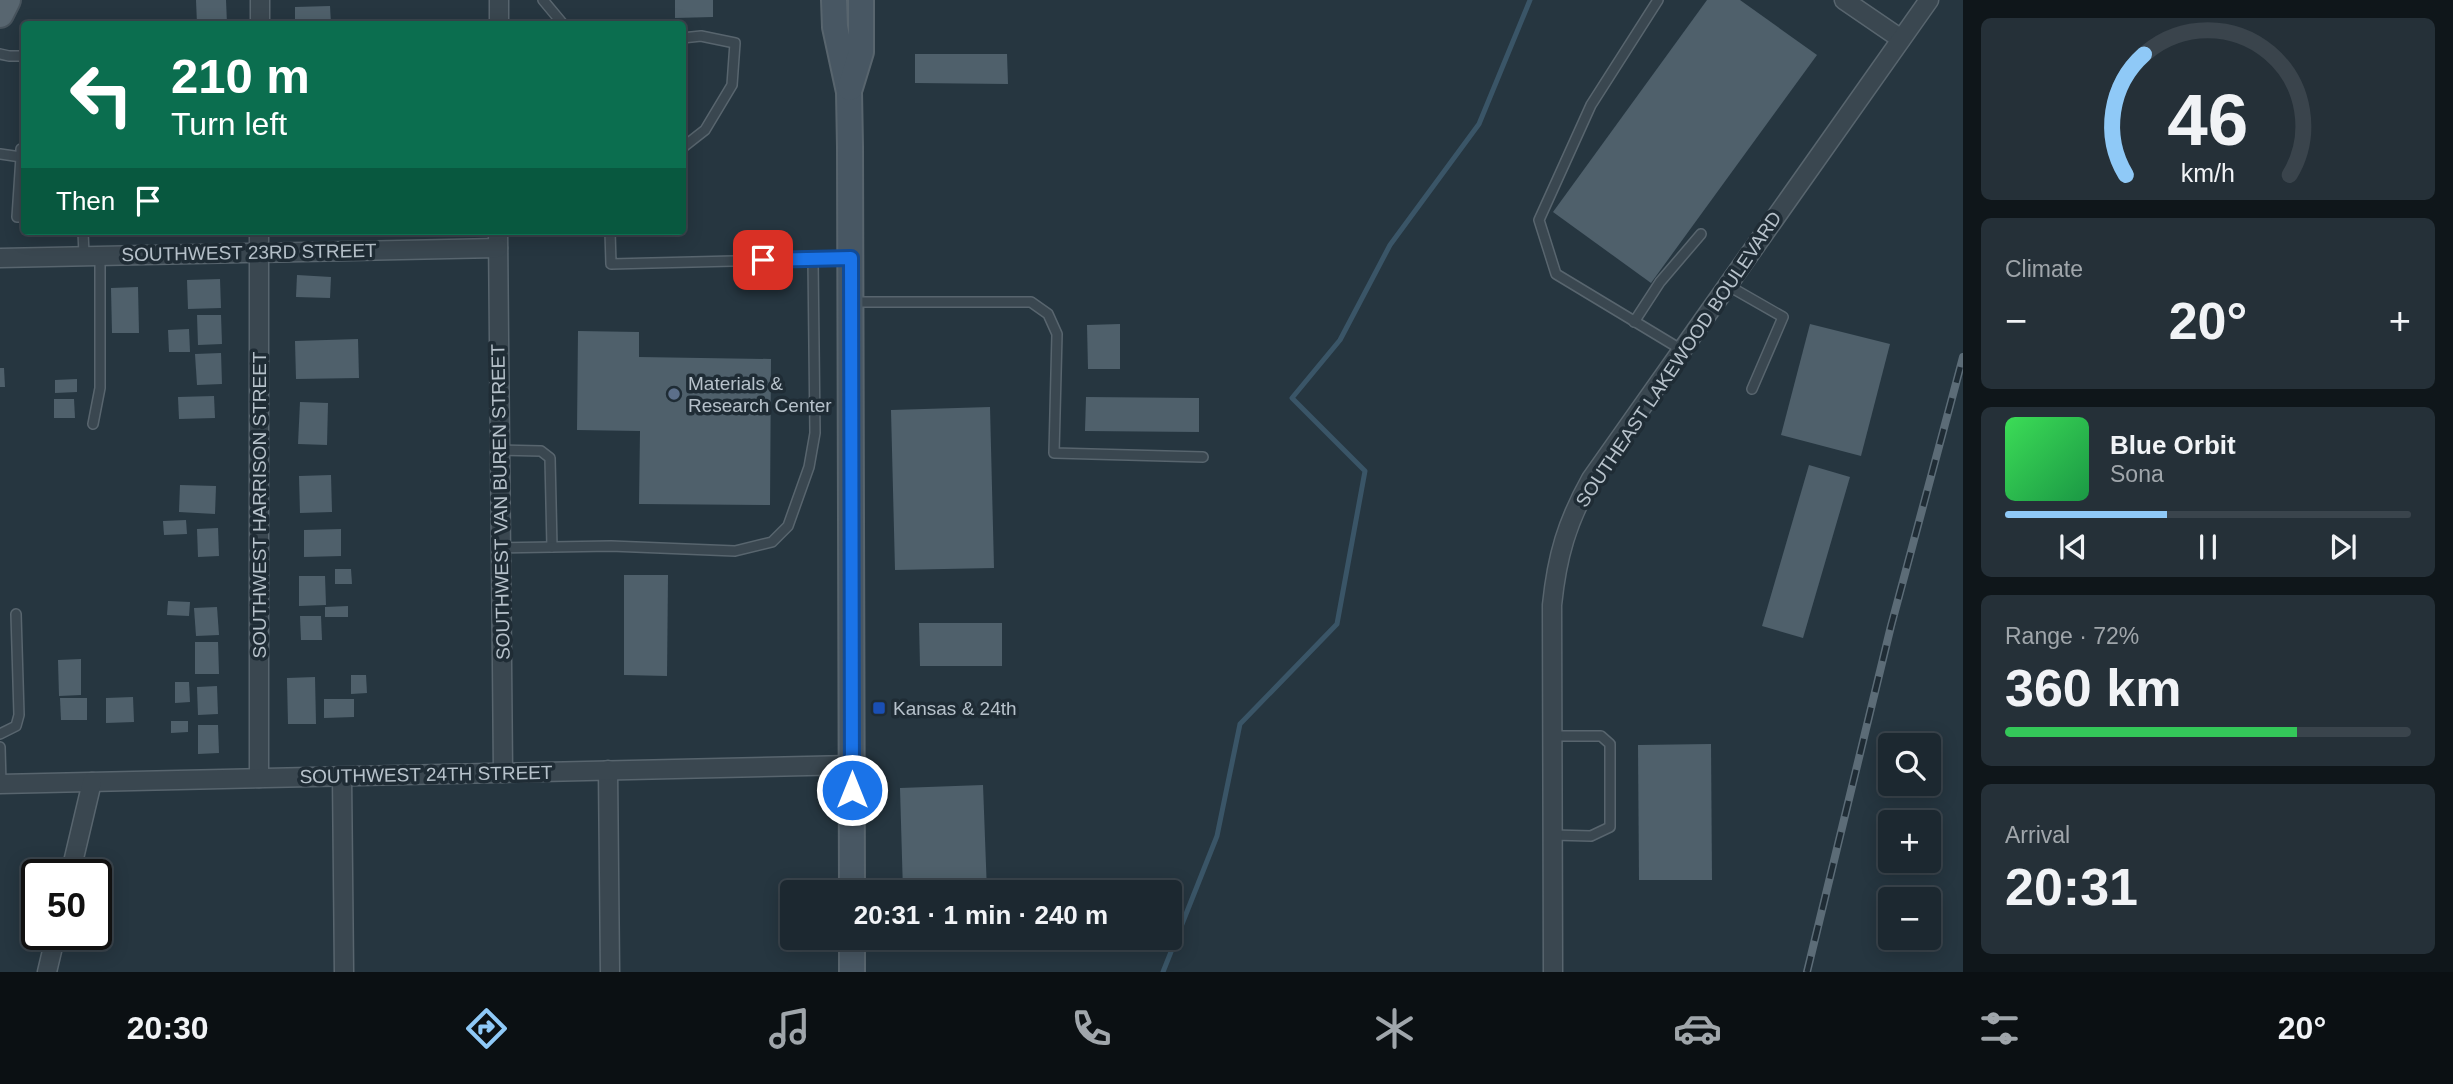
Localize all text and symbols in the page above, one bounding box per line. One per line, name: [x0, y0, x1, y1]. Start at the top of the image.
icon: left: [56, 49, 147, 140]
text: 210 m: [171, 49, 310, 103]
text: 46: [2168, 79, 2248, 160]
text: Turn left: [171, 106, 287, 142]
text: km/h: [2181, 159, 2235, 187]
icon: arrive: [129, 182, 167, 220]
text: Then: [56, 186, 115, 216]
street label: SOUTHEAST LAKEWOOD BOULEVARD: [1571, 208, 1786, 511]
pin: [733, 230, 793, 290]
street label: SOUTHWEST 23RD STREET: [121, 240, 377, 265]
icon: arrive: [744, 241, 782, 279]
text: Climate: [2005, 256, 2083, 282]
text: 20°: [2169, 292, 2247, 350]
text: −: [2005, 300, 2027, 342]
text: +: [2389, 300, 2411, 342]
street label: SOUTHWEST VAN BUREN STREET: [487, 343, 514, 660]
street label: SOUTHWEST HARRISON STREET: [249, 351, 270, 658]
place label: Materials & Research Center: [688, 373, 832, 416]
marker: Materials & Research Center: [666, 386, 682, 402]
text: Blue Orbit: [2110, 430, 2236, 460]
text: Sona: [2110, 461, 2164, 487]
icon: previous: [2054, 528, 2092, 566]
icon: pause: [2189, 528, 2227, 566]
icon: next: [2324, 528, 2362, 566]
text: Range · 72%: [2005, 623, 2139, 649]
text: 360 km: [2005, 659, 2181, 717]
place label: Kansas & 24th: [893, 698, 1017, 719]
marker: Kansas & 24th: [871, 700, 887, 716]
map controls: [1878, 733, 1941, 950]
button: search: [1878, 733, 1941, 796]
position arrow: [815, 753, 889, 827]
street label: SOUTHWEST 24TH STREET: [299, 762, 553, 787]
button: +: [1878, 810, 1941, 873]
text: Arrival: [2005, 822, 2070, 848]
text: 20:31: [2005, 858, 2138, 916]
speed limit sign: 50: [21, 859, 112, 950]
button: −: [1878, 887, 1941, 950]
text: 20:31 · 1 min · 240 m: [854, 900, 1108, 930]
icon: directions: [462, 1004, 511, 1053]
icon: music: [765, 1004, 814, 1053]
icon: phone: [1067, 1004, 1116, 1053]
icon: climate: [1370, 1004, 1419, 1053]
icon: car: [1673, 1004, 1722, 1053]
icon: filters: [1975, 1004, 2024, 1053]
text: 20:30: [127, 1010, 209, 1046]
text: 20°: [2278, 1010, 2326, 1046]

